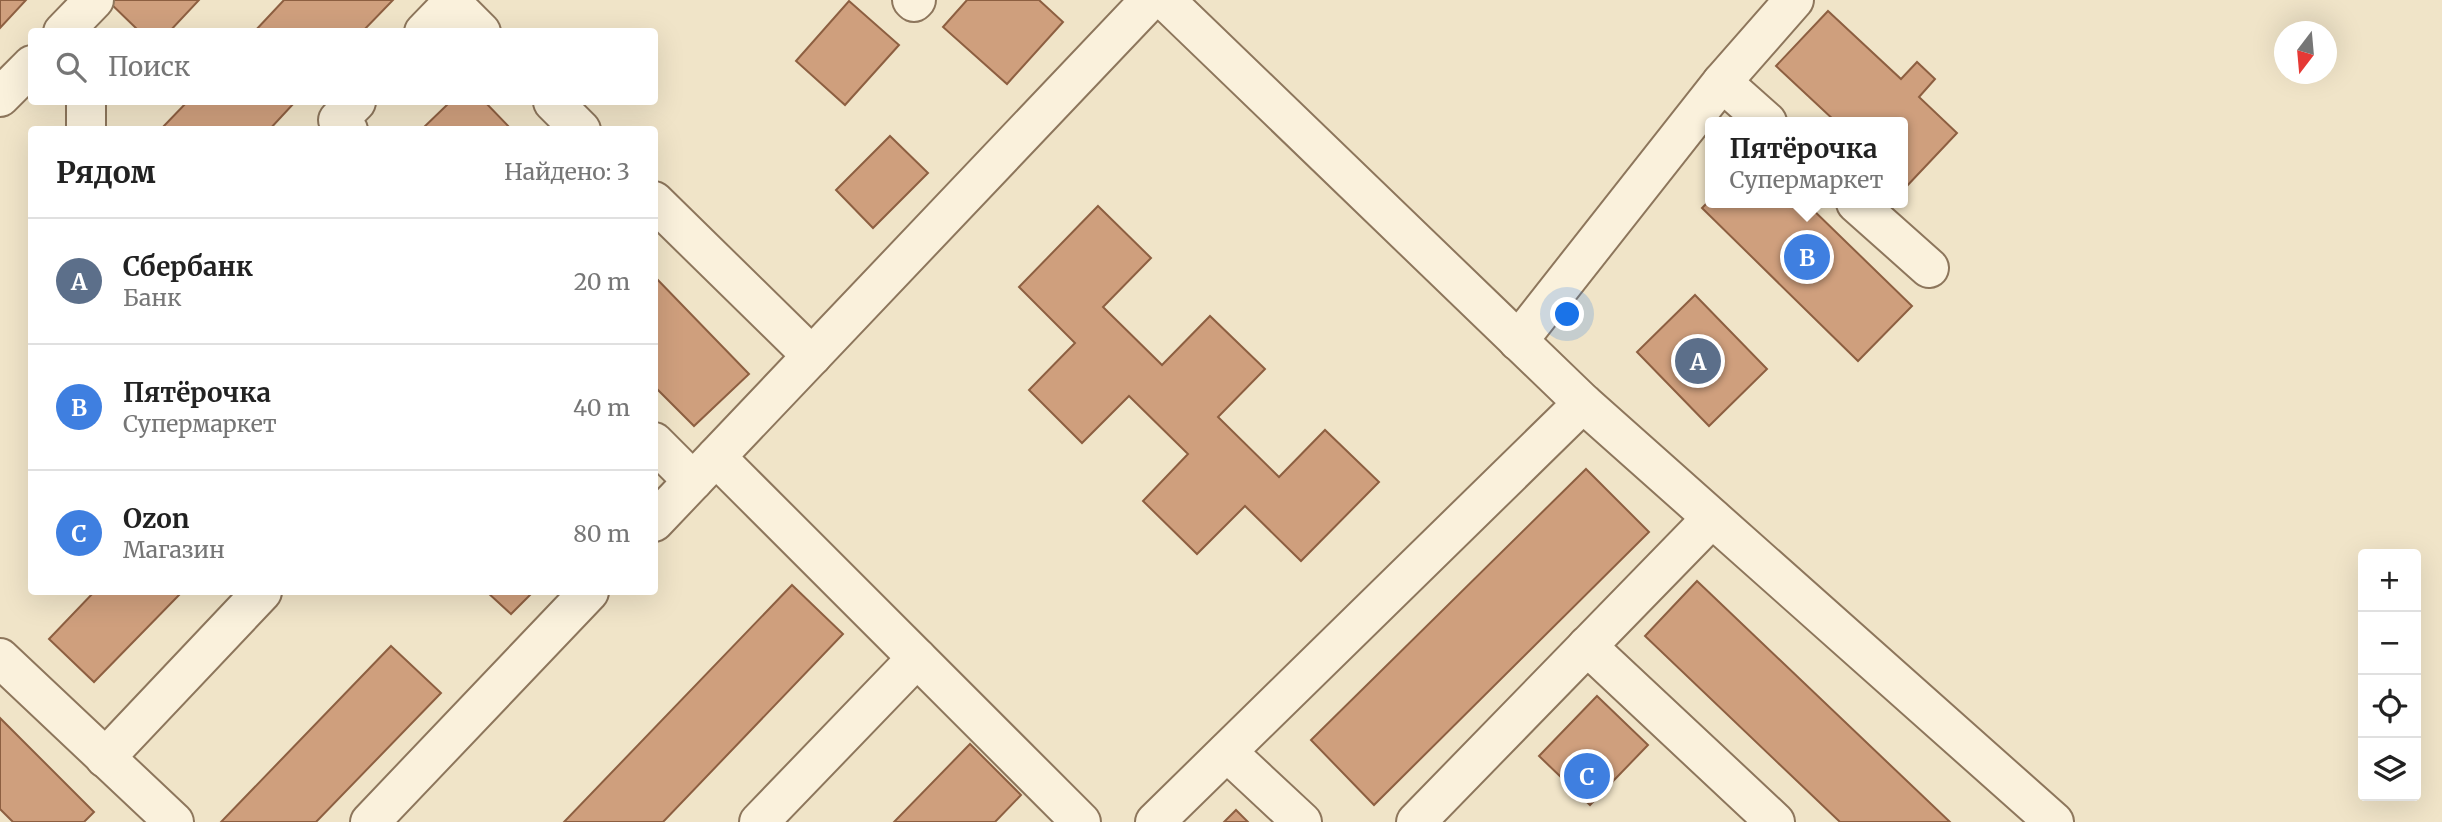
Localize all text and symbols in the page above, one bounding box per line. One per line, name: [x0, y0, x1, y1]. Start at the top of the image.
north arrow: [2274, 21, 2337, 84]
search box: [28, 28, 658, 105]
icon: search: [52, 48, 90, 86]
text: Поиск: [108, 50, 190, 83]
popup: [1705, 117, 1908, 208]
text: Пятёрочка: [1730, 132, 1877, 165]
text: Рядом: [56, 153, 156, 191]
text: Найдено: 3: [504, 157, 630, 186]
text: Супермаркет: [1730, 165, 1883, 194]
pin: B: [1784, 231, 1830, 283]
text: Сбербанк: [123, 250, 253, 283]
text: A: [71, 267, 87, 296]
text: 20 m: [574, 267, 630, 296]
text: Банк: [123, 283, 182, 312]
your location: [1550, 297, 1584, 331]
pin: A: [1675, 335, 1721, 387]
text: Пятёрочка: [123, 376, 271, 409]
text: B: [71, 393, 87, 422]
text: 40 m: [573, 393, 630, 422]
text: Супермаркет: [123, 409, 277, 438]
text: Ozon: [123, 502, 189, 535]
text: C: [71, 519, 87, 548]
text: 80 m: [573, 519, 630, 548]
text: Магазин: [123, 535, 225, 564]
map controls: [2358, 549, 2421, 801]
button: +: [2358, 549, 2421, 612]
button: −: [2358, 612, 2421, 675]
button: locate: [2358, 675, 2421, 738]
button: layers: [2358, 738, 2421, 801]
pin: C: [1564, 750, 1610, 802]

